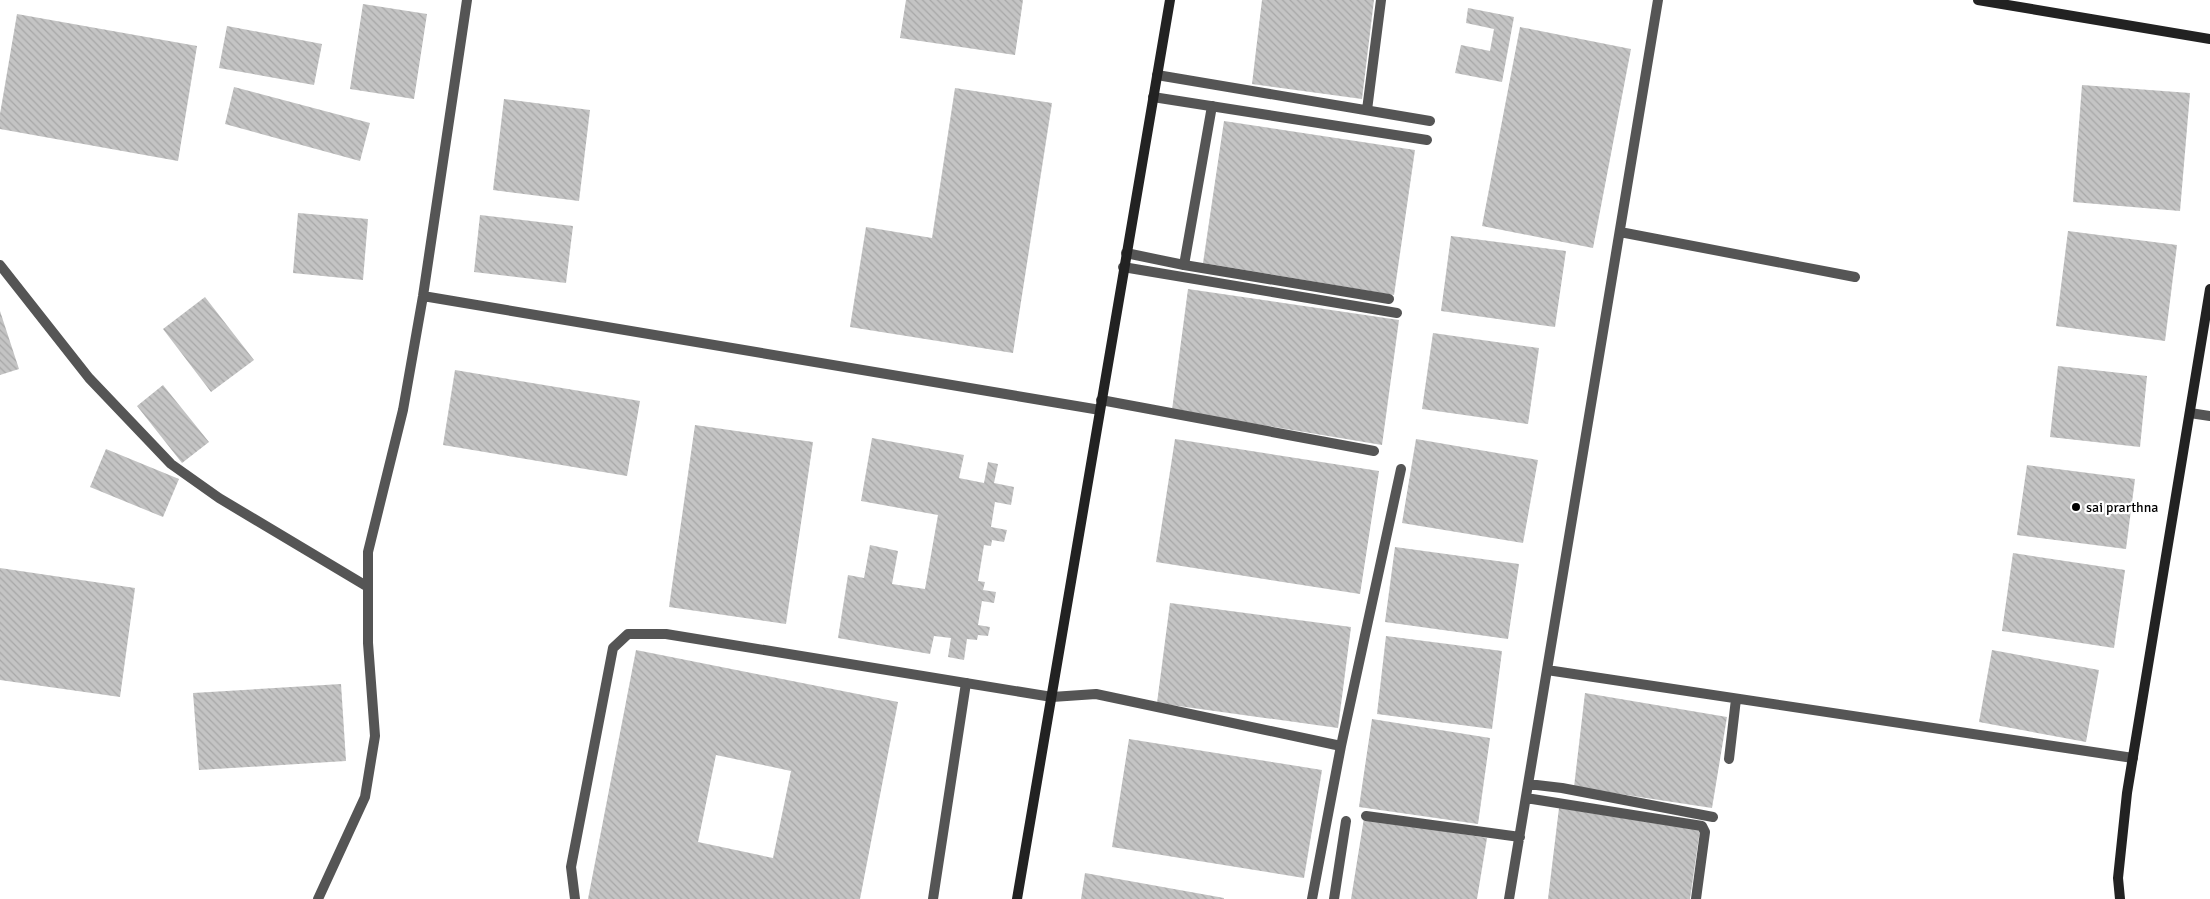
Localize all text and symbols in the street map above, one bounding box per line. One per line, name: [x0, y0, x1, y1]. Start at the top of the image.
place label: sai prarthna: [2086, 499, 2158, 516]
marker: sai prarthna: [2070, 501, 2082, 513]

